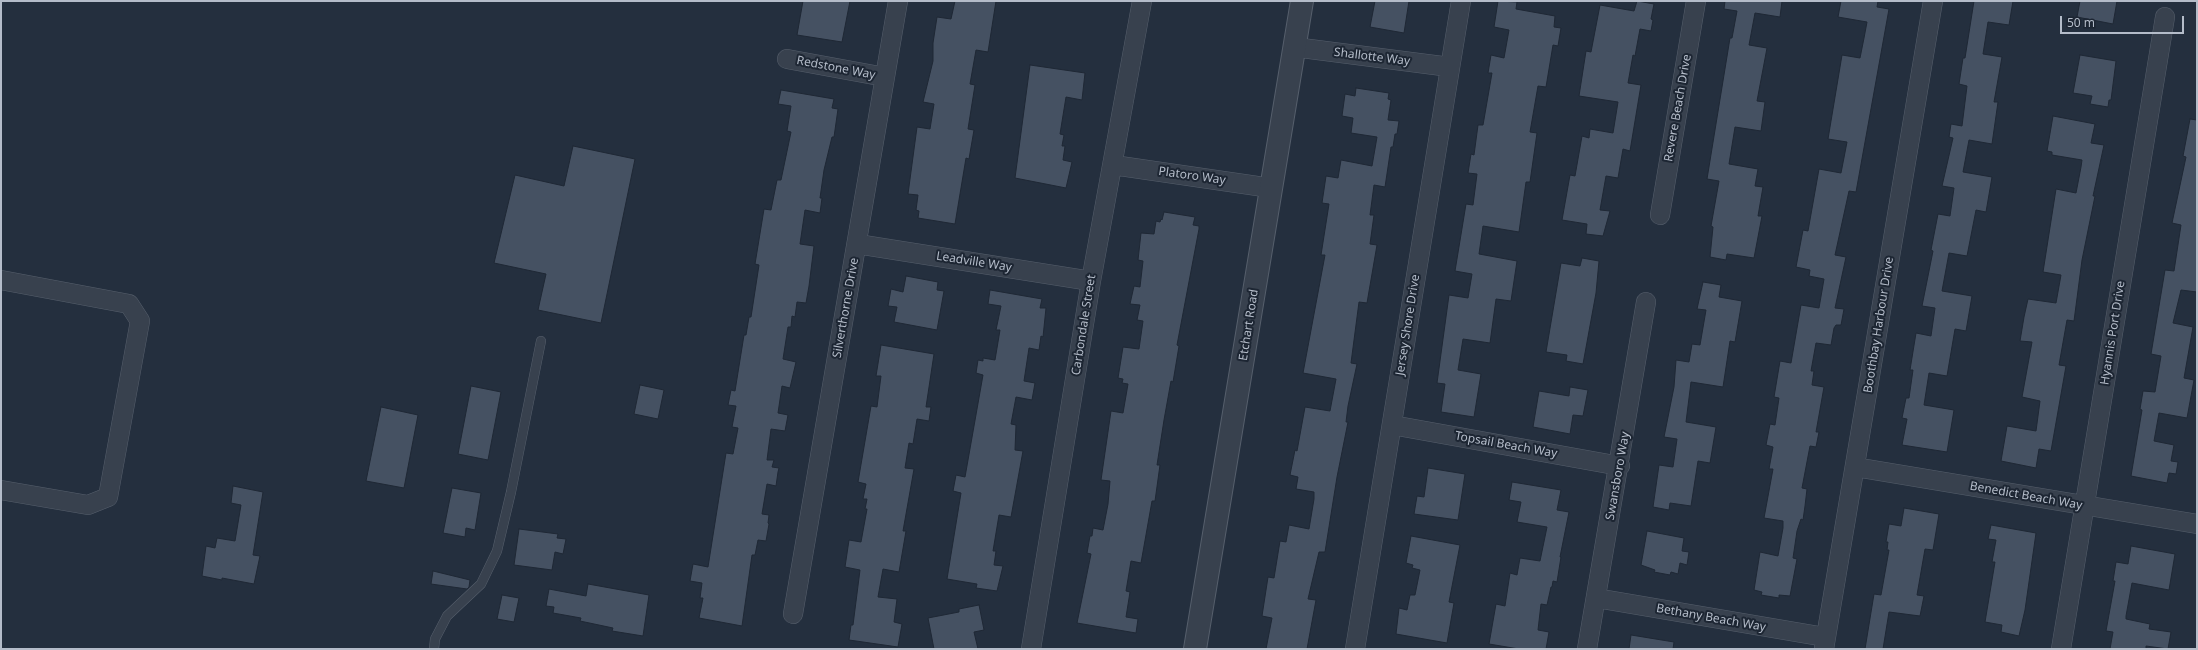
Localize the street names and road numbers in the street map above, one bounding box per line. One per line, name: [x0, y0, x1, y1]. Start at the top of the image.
street label: Shallotte Way: [1333, 45, 1411, 69]
street label: Redstone Way: [795, 53, 877, 83]
street label: Revere Beach Drive: [1661, 53, 1695, 163]
street label: Platoro Way: [1158, 164, 1226, 188]
street label: Leadville Way: [935, 249, 1013, 275]
street label: Boothbay Harbour Drive: [1861, 256, 1897, 394]
street label: Silverthorne Drive: [830, 257, 862, 359]
street label: Jersey Shore Drive: [1393, 273, 1423, 377]
street label: Carbondale Street: [1069, 274, 1099, 376]
street label: Hyannis Port Drive: [2098, 280, 2128, 386]
street label: Etchart Road: [1236, 288, 1262, 362]
street label: Topsail Beach Way: [1454, 429, 1558, 461]
street label: Swansboro Way: [1603, 431, 1633, 521]
street label: Benedict Beach Way: [1969, 479, 2083, 513]
street label: Bethany Beach Way: [1655, 601, 1767, 635]

